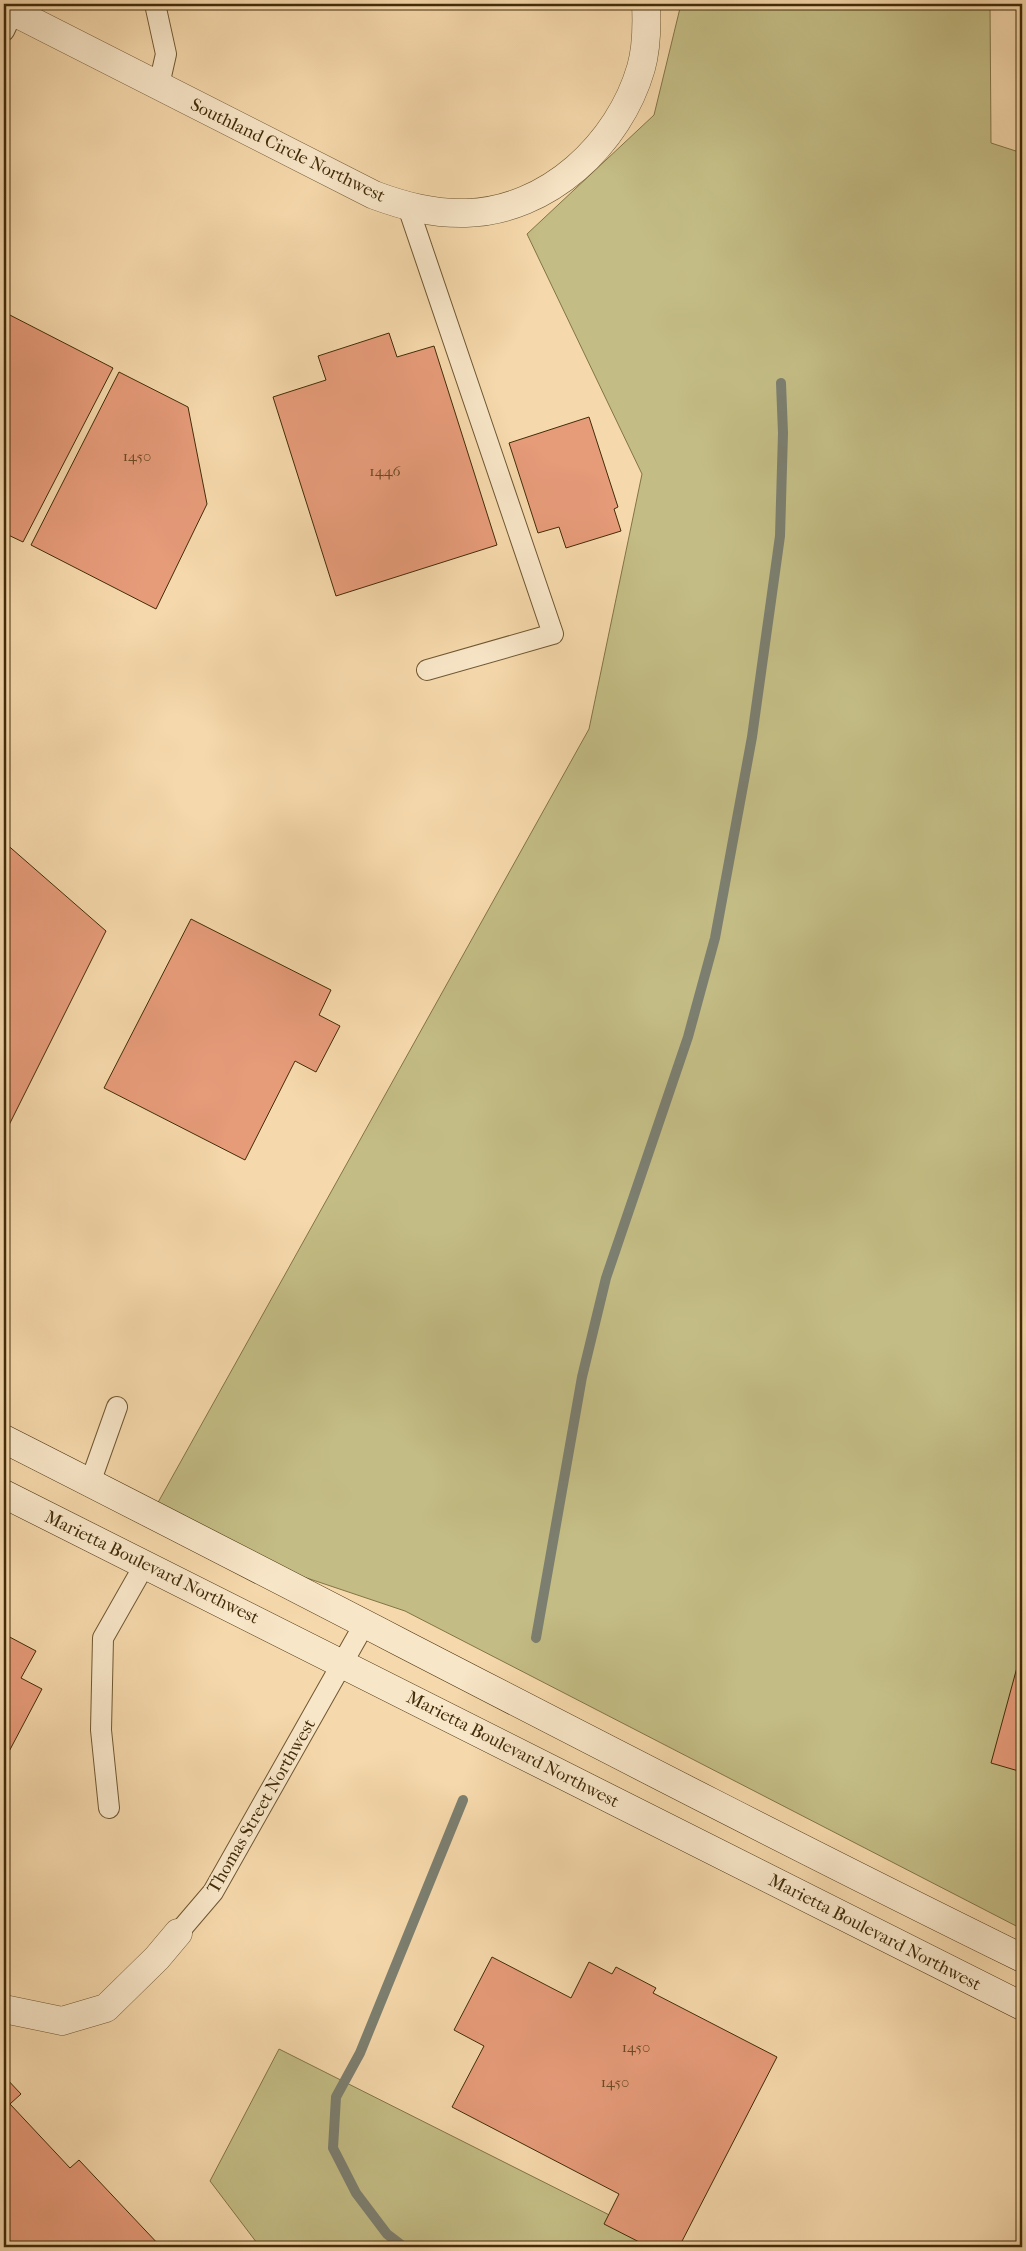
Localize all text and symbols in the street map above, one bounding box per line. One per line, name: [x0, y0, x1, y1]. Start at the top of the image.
street label: Southland Circle Northwest: [187, 94, 389, 207]
house number: 1450: [123, 447, 151, 465]
house number: 1446: [369, 462, 402, 480]
street label: Marietta Boulevard Northwest: [41, 1506, 263, 1629]
street label: Marietta Boulevard Northwest: [403, 1687, 623, 1813]
street label: Thomas Street Northwest: [203, 1715, 320, 1897]
street label: Marietta Boulevard Northwest: [765, 1870, 985, 1996]
house number: 1450: [622, 2038, 650, 2056]
house number: 1450: [601, 2073, 629, 2091]

